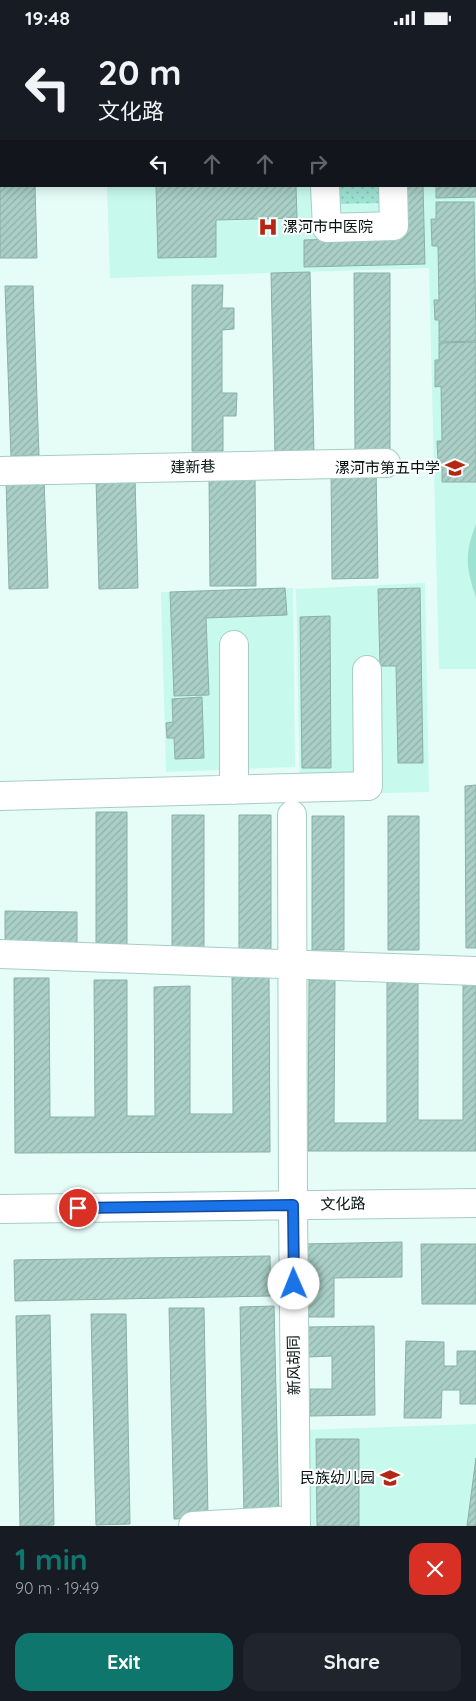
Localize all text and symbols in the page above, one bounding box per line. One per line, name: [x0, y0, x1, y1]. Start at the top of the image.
text: 19:48: [25, 6, 70, 30]
text: 20 m: [98, 50, 181, 94]
icon: left: [15, 55, 80, 120]
text: 文化路: [98, 97, 164, 125]
icon: left: [145, 150, 173, 178]
icon: ahead: [198, 150, 226, 178]
icon: ahead: [251, 150, 279, 178]
icon: right: [304, 150, 332, 178]
hospital icon: 漯河市中医院: [257, 216, 279, 238]
place label: 漯河市中医院: [283, 217, 373, 236]
street label: 建新巷: [170, 457, 216, 476]
school or university icon: 漯河市第五中学: [444, 457, 466, 479]
place label: 漯河市第五中学: [335, 458, 440, 477]
pin: [57, 1187, 99, 1229]
icon: arrive: [64, 1194, 92, 1222]
street label: 文化路: [320, 1194, 366, 1213]
position arrow: [267, 1257, 319, 1309]
street label: 新风胡同: [283, 1335, 304, 1395]
school or university icon: 民族幼儿园: [379, 1467, 401, 1489]
place label: 民族幼儿园: [300, 1468, 375, 1487]
text: 1 min: [15, 1540, 88, 1578]
button: close: [409, 1543, 461, 1595]
text: 90 m · 19:49: [15, 1578, 99, 1598]
button: Exit: [15, 1633, 233, 1691]
button: Share: [243, 1633, 461, 1691]

